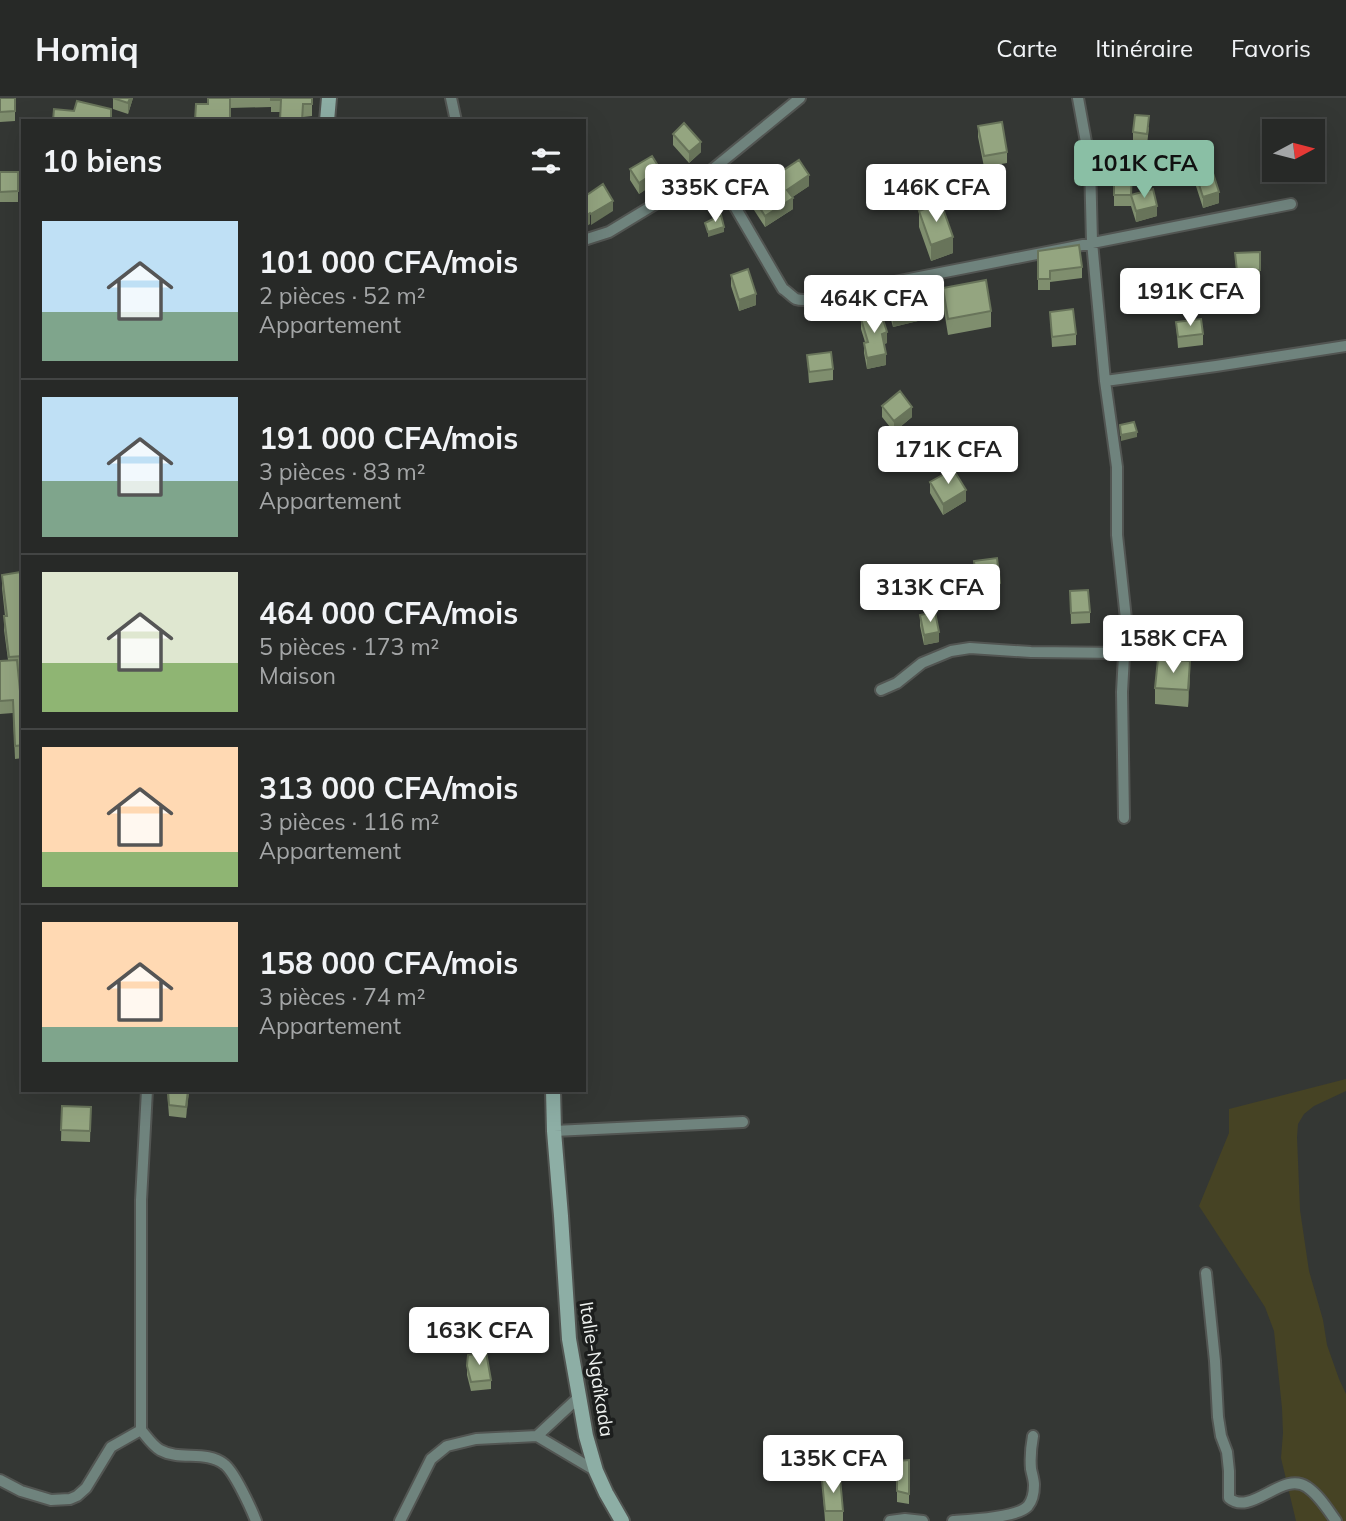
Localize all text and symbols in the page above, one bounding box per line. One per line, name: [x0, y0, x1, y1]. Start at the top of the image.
text: Homiq: [35, 28, 139, 69]
text: Carte: [996, 33, 1057, 63]
text: Itinéraire: [1095, 33, 1193, 63]
text: Favoris: [1231, 33, 1311, 63]
north arrow: [1262, 119, 1325, 182]
map controls: [1262, 119, 1325, 182]
pin: 101K CFA: [1072, 140, 1216, 200]
text: 10 biens: [42, 142, 162, 180]
icon: filters: [527, 142, 565, 180]
text: 101K CFA: [1090, 148, 1198, 177]
pin: 335K CFA: [643, 164, 787, 224]
pin: 146K CFA: [864, 164, 1008, 224]
text: 335K CFA: [661, 172, 769, 201]
text: 146K CFA: [882, 172, 990, 201]
text: 101 000 CFA/mois: [259, 243, 518, 281]
icon: home: [98, 249, 182, 333]
pin: 191K CFA: [1118, 268, 1262, 328]
pin: 464K CFA: [802, 275, 946, 335]
text: 191K CFA: [1136, 276, 1244, 305]
text: 2 pièces · 52 m²: [259, 281, 426, 310]
text: 464K CFA: [820, 283, 928, 312]
text: Appartement: [259, 310, 401, 339]
text: 191 000 CFA/mois: [259, 419, 518, 457]
icon: home: [98, 425, 182, 509]
pin: 171K CFA: [876, 426, 1020, 486]
text: 171K CFA: [894, 434, 1002, 463]
text: 3 pièces · 83 m²: [259, 457, 426, 486]
text: Appartement: [259, 486, 401, 515]
pin: 313K CFA: [858, 564, 1002, 624]
text: 313K CFA: [876, 572, 984, 601]
text: 464 000 CFA/mois: [259, 594, 518, 632]
icon: home: [98, 600, 182, 684]
pin: 158K CFA: [1101, 616, 1245, 675]
text: 158K CFA: [1119, 623, 1227, 652]
text: 5 pièces · 173 m²: [259, 632, 439, 661]
text: Maison: [259, 661, 336, 690]
text: 313 000 CFA/mois: [259, 769, 518, 807]
icon: home: [98, 775, 182, 859]
text: 3 pièces · 116 m²: [259, 807, 439, 836]
text: Appartement: [259, 836, 401, 865]
text: 158 000 CFA/mois: [259, 944, 518, 982]
icon: home: [98, 950, 182, 1034]
text: 3 pièces · 74 m²: [259, 982, 426, 1011]
text: Appartement: [259, 1011, 401, 1040]
street label: Italie-Ngaîkada: [574, 1300, 620, 1438]
pin: 163K CFA: [407, 1308, 551, 1367]
text: 163K CFA: [425, 1315, 533, 1344]
pin: 135K CFA: [761, 1436, 905, 1495]
text: 135K CFA: [779, 1443, 887, 1472]

